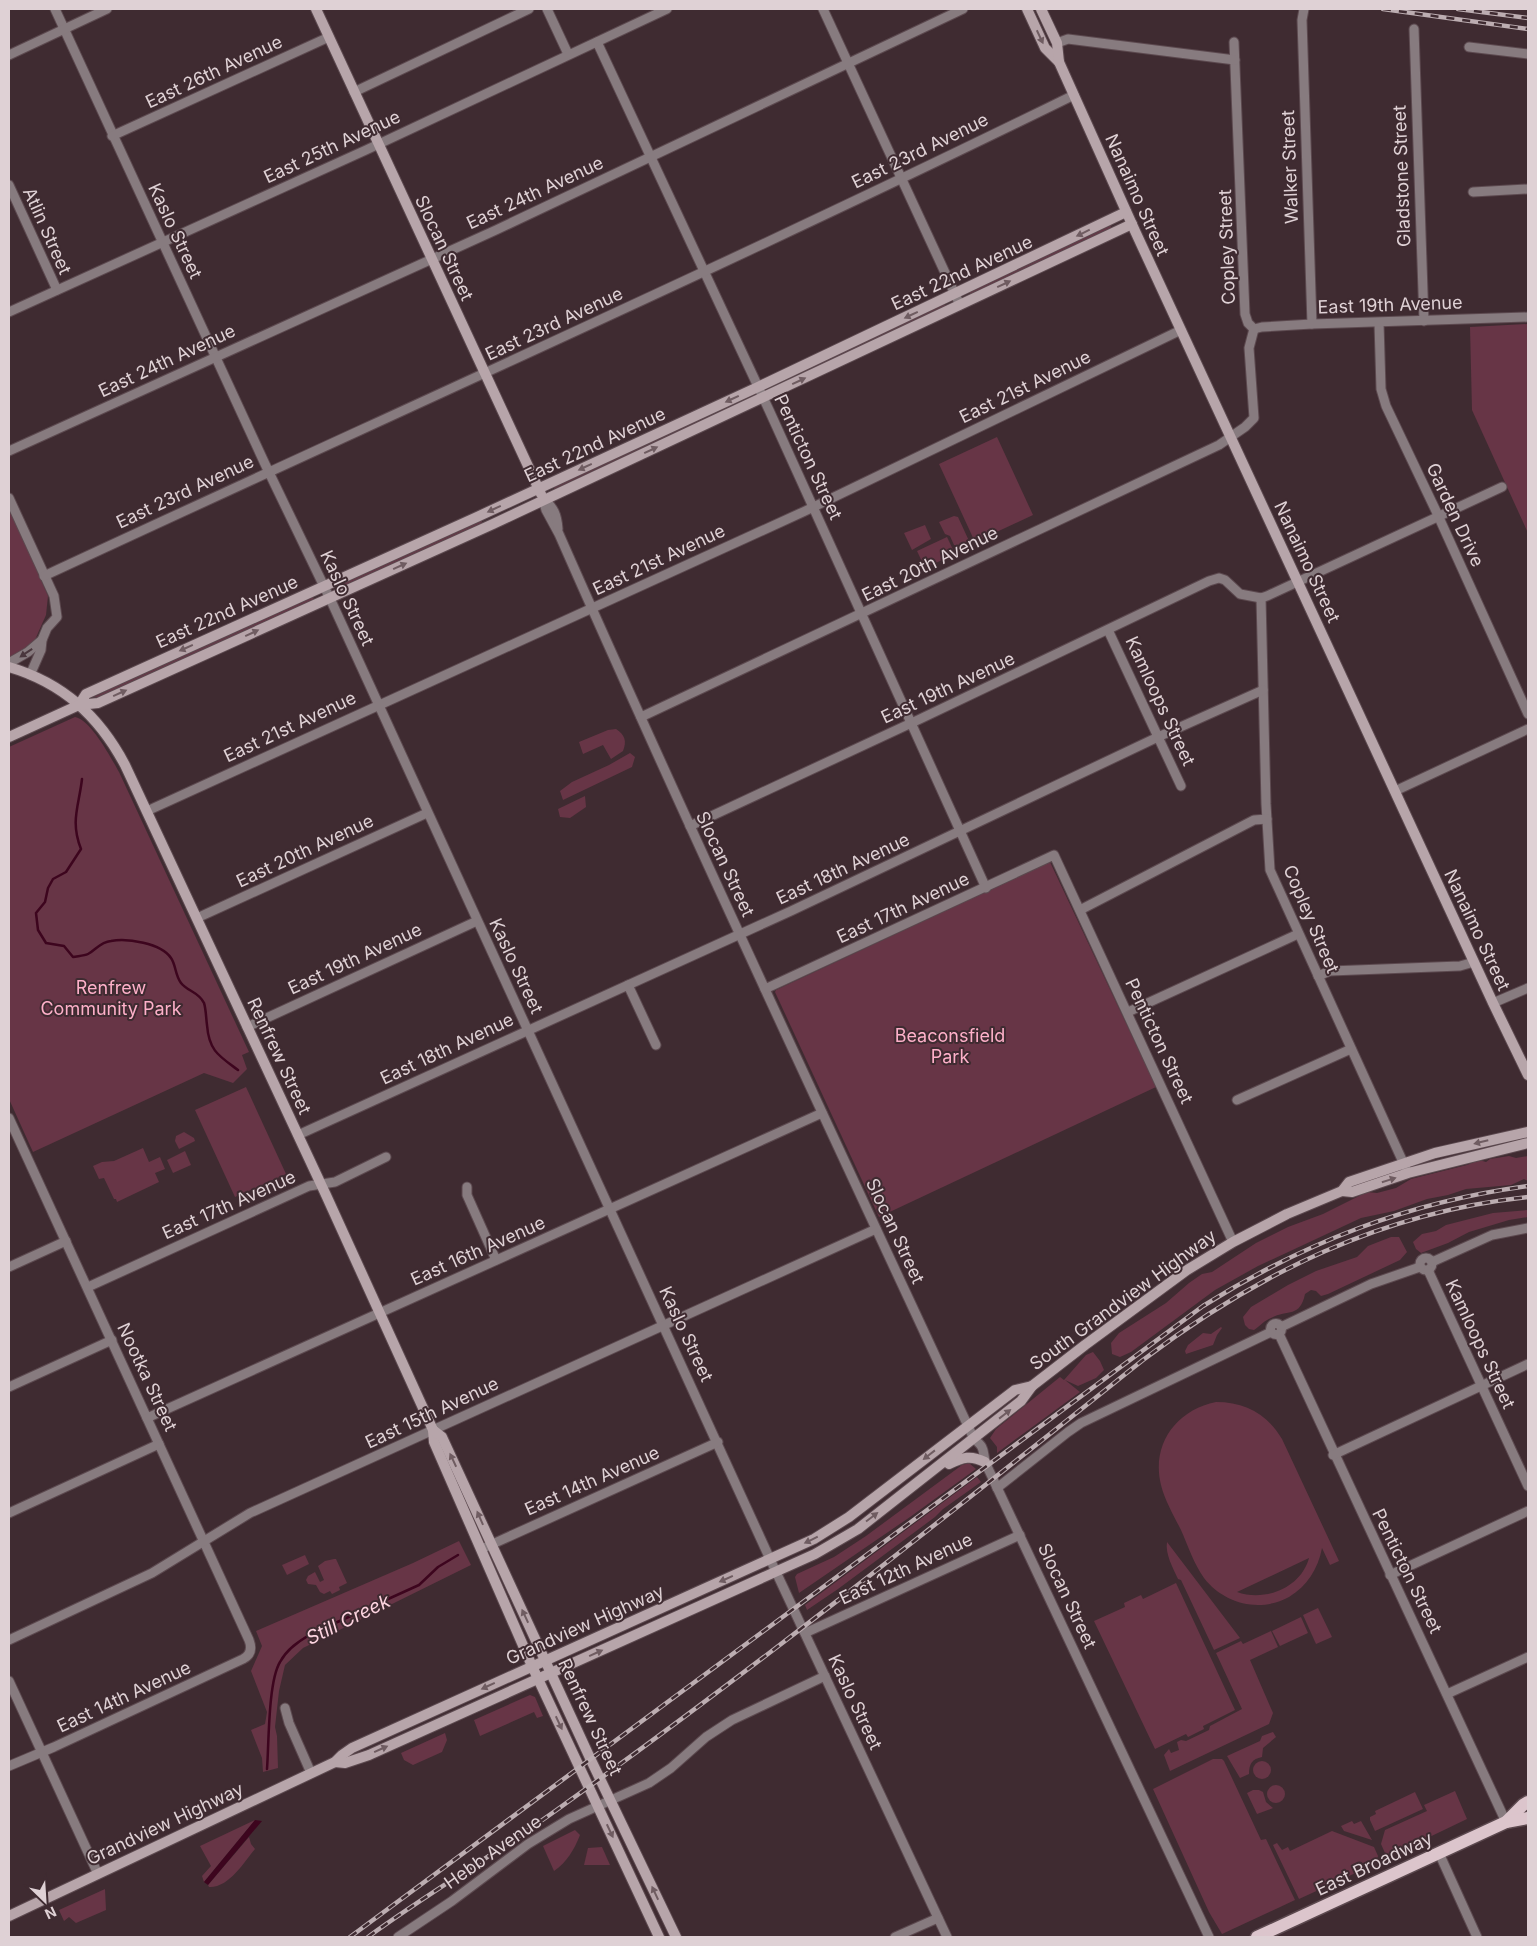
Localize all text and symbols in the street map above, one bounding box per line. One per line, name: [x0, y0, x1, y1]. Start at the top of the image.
one-way arrow: [1036, 30, 1044, 44]
street label: East 26th Avenue: [142, 31, 285, 112]
street label: Gladstone Street: [1389, 105, 1414, 247]
street label: East 25th Avenue: [260, 106, 403, 187]
street label: East 23rd Avenue: [848, 108, 991, 193]
street label: Walker Street: [1277, 110, 1302, 224]
street label: Nanaimo Street: [1101, 131, 1174, 259]
street label: East 24th Avenue: [463, 152, 607, 233]
street label: Kaslo Street: [144, 180, 207, 282]
street label: Atlin Street: [19, 184, 76, 278]
street label: Copley Street: [1214, 189, 1239, 305]
street label: Slocan Street: [411, 192, 478, 304]
one-way arrow: [1075, 229, 1090, 238]
street label: East 22nd Avenue: [888, 231, 1036, 314]
one-way arrow: [997, 280, 1011, 288]
street label: East 23rd Avenue: [482, 282, 626, 365]
street label: East 19th Avenue: [1317, 291, 1463, 318]
one-way arrow: [904, 311, 918, 319]
street label: East 24th Avenue: [95, 320, 239, 401]
street label: East 21st Avenue: [956, 346, 1094, 427]
one-way arrow: [792, 377, 806, 385]
street label: Penticton Street: [770, 391, 847, 523]
one-way arrow: [725, 395, 739, 403]
street label: East 22nd Avenue: [521, 403, 669, 486]
one-way arrow: [644, 446, 659, 454]
street label: East 23rd Avenue: [113, 450, 257, 533]
street label: Garden Drive: [1422, 460, 1489, 570]
one-way arrow: [578, 464, 592, 472]
street label: Nanaimo Street: [1270, 498, 1345, 626]
one-way arrow: [487, 506, 501, 514]
street label: East 21st Avenue: [589, 520, 728, 599]
street label: East 20th Avenue: [858, 521, 1001, 606]
street label: Kaslo Street: [316, 547, 379, 649]
one-way arrow: [393, 562, 407, 570]
street label: East 22nd Avenue: [153, 571, 301, 652]
one-way arrow: [245, 629, 259, 637]
street label: Kamloops Street: [1121, 633, 1200, 769]
one-way arrow: [179, 645, 193, 653]
street label: East 19th Avenue: [878, 647, 1018, 728]
one-way arrow: [19, 648, 33, 658]
street label: East 21st Avenue: [220, 687, 359, 766]
one-way arrow: [113, 689, 128, 697]
street label: Slocan Street: [692, 808, 759, 920]
street label: East 20th Avenue: [233, 810, 377, 892]
street label: East 18th Avenue: [773, 828, 913, 909]
street label: Copley Street: [1279, 862, 1344, 976]
street label: Nanaimo Street: [1440, 866, 1515, 994]
street label: East 17th Avenue: [833, 868, 972, 947]
street label: Kaslo Street: [485, 915, 548, 1017]
street label: East 19th Avenue: [285, 918, 425, 999]
street label: Penticton Street: [1121, 975, 1198, 1107]
park label: Renfrew Community Park: [40, 977, 182, 1019]
street label: Renfrew Street: [243, 994, 316, 1118]
street label: East 18th Avenue: [377, 1008, 517, 1089]
park label: Beaconsfield Park: [895, 1025, 1005, 1067]
one-way arrow: [1473, 1138, 1488, 1146]
street label: East 17th Avenue: [159, 1166, 299, 1243]
street label: Slocan Street: [862, 1175, 929, 1287]
one-way arrow: [1382, 1176, 1397, 1184]
street label: East 16th Avenue: [407, 1212, 548, 1290]
street label: South Grandview Highway: [1025, 1225, 1220, 1374]
street label: Kamloops Street: [1441, 1276, 1520, 1412]
street label: Kaslo Street: [655, 1283, 718, 1385]
street label: Nootka Street: [113, 1319, 182, 1434]
street label: East 15th Avenue: [362, 1373, 502, 1453]
one-way arrow: [998, 1409, 1011, 1420]
street label: East 14th Avenue: [521, 1441, 662, 1520]
one-way arrow: [923, 1450, 936, 1461]
one-way arrow: [448, 1452, 457, 1467]
street label: Penticton Street: [1368, 1505, 1447, 1637]
one-way arrow: [475, 1511, 483, 1525]
one-way arrow: [865, 1512, 878, 1523]
street label: East 12th Avenue: [836, 1528, 976, 1609]
one-way arrow: [804, 1536, 818, 1544]
street label: Slocan Street: [1034, 1540, 1101, 1652]
one-way arrow: [719, 1575, 733, 1583]
street label: Grandview Highway: [503, 1580, 667, 1669]
water label: Still Creek: [302, 1589, 394, 1650]
one-way arrow: [521, 1609, 529, 1623]
one-way arrow: [589, 1648, 603, 1656]
street label: Kaslo Street: [824, 1651, 887, 1753]
street label: Renfrew Street: [554, 1655, 627, 1779]
street label: East 14th Avenue: [54, 1656, 194, 1737]
one-way arrow: [481, 1683, 495, 1691]
one-way arrow: [555, 1716, 563, 1730]
one-way arrow: [374, 1745, 388, 1753]
street label: Grandview Highway: [83, 1778, 247, 1869]
street label: Hebb Avenue: [440, 1810, 546, 1893]
one-way arrow: [606, 1824, 614, 1838]
street label: East Broadway: [1312, 1827, 1436, 1900]
north arrow: [20, 1876, 70, 1926]
one-way arrow: [651, 1886, 659, 1900]
text: N: [42, 1903, 59, 1923]

